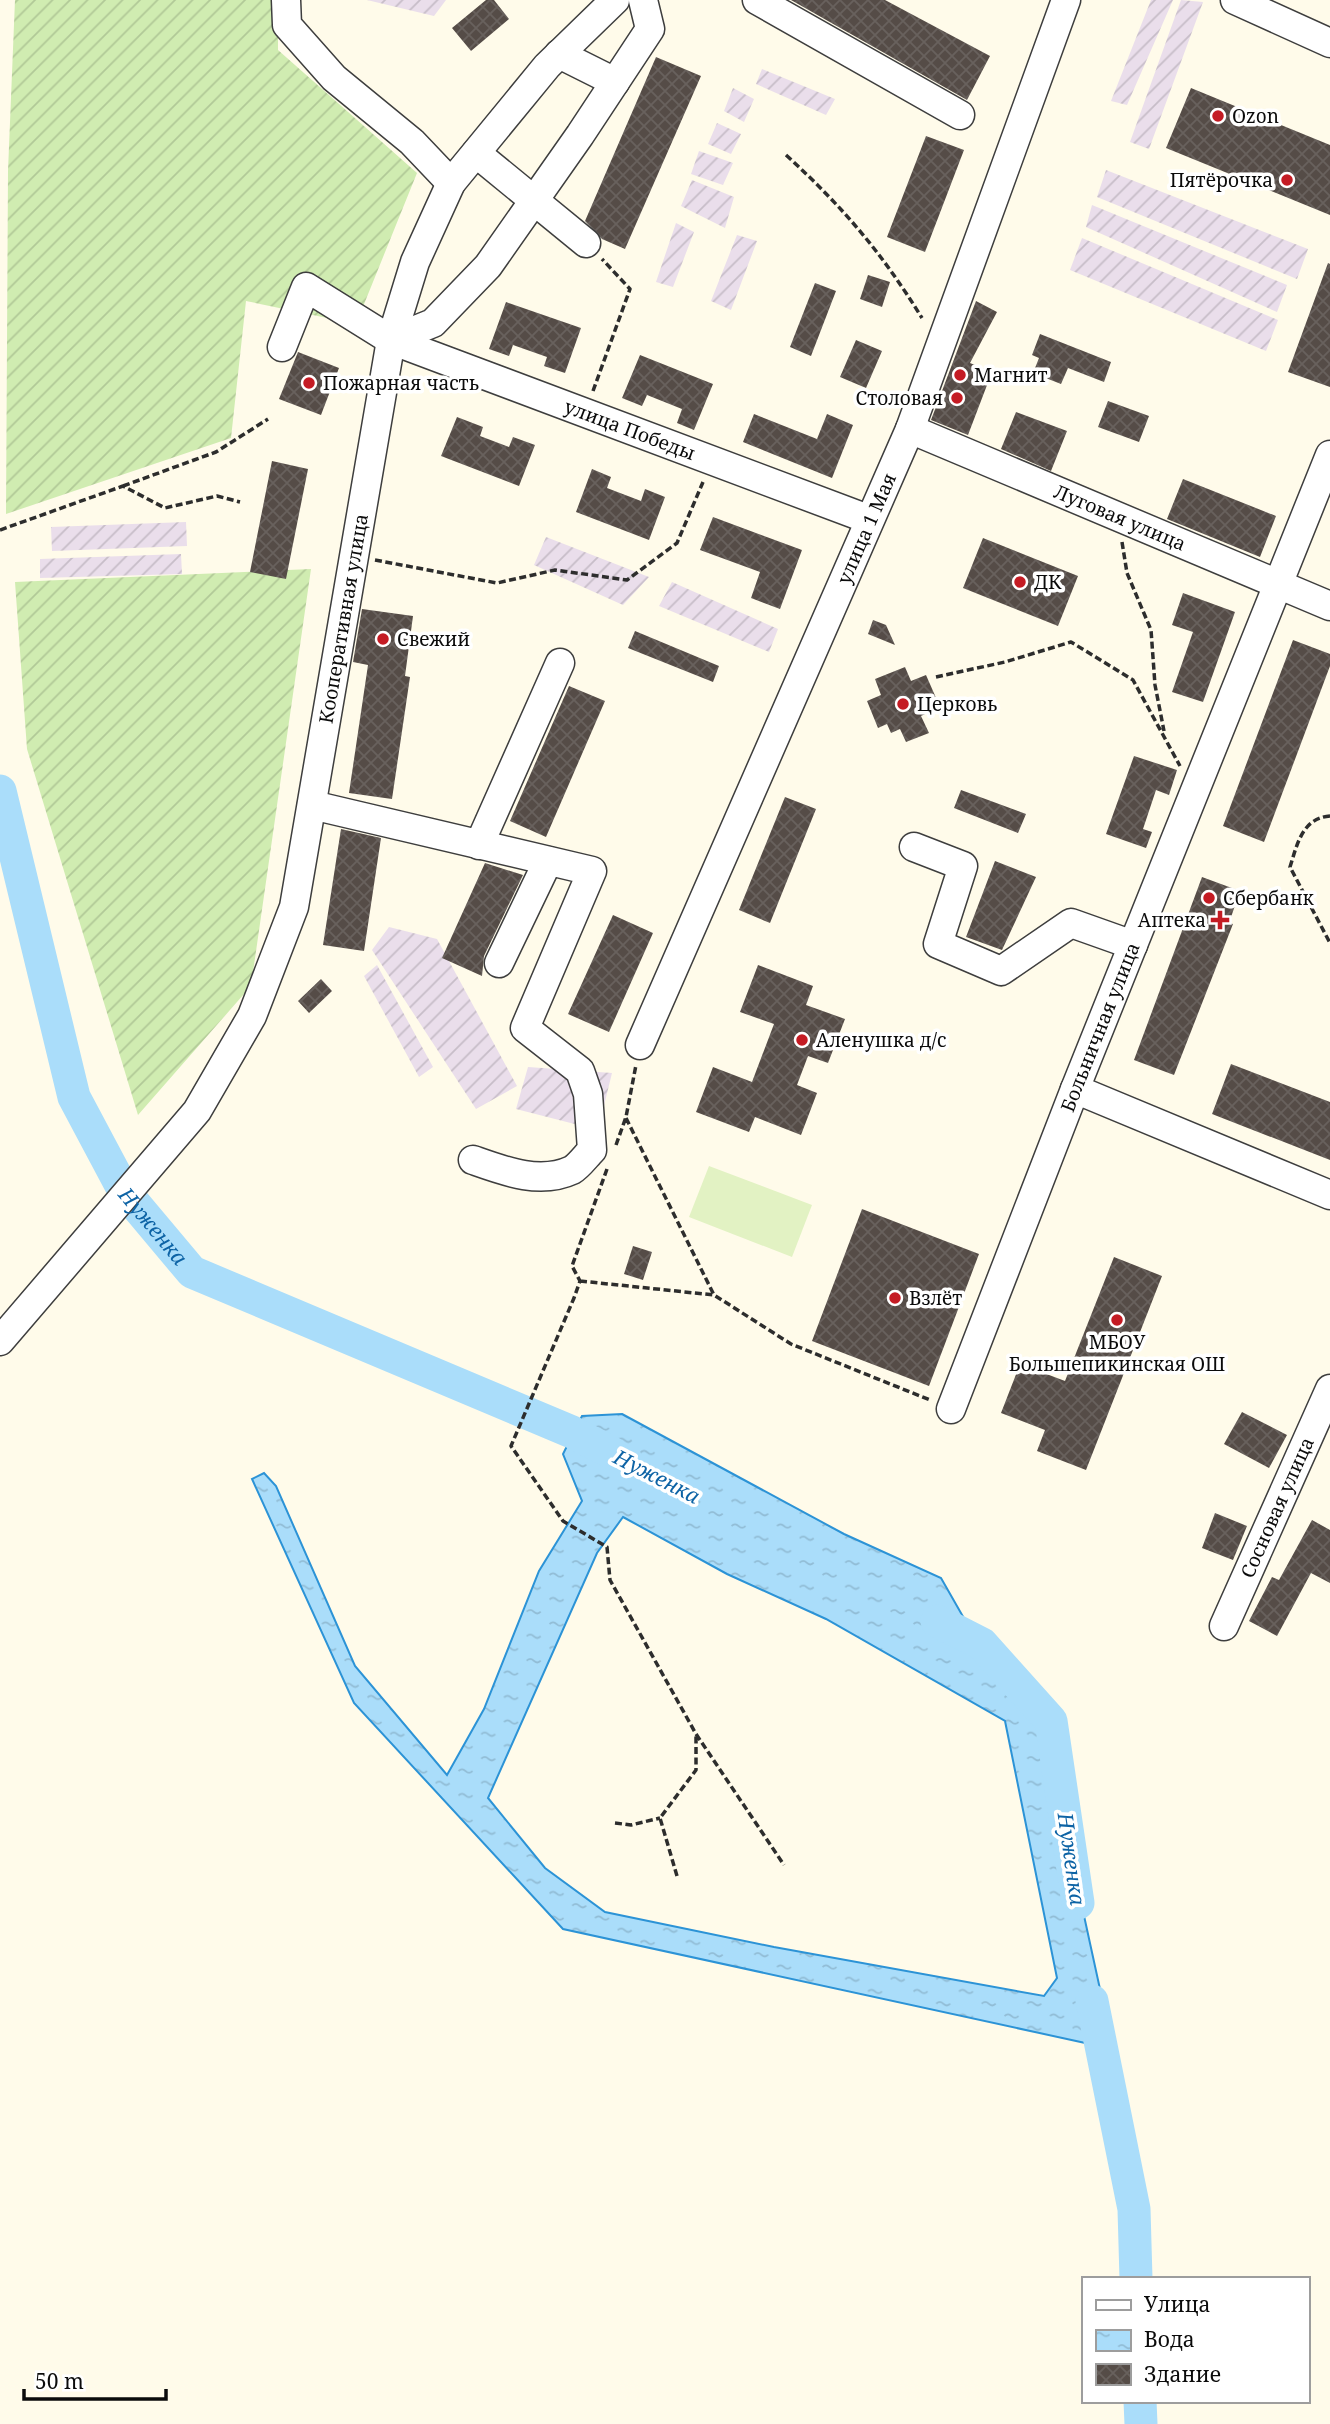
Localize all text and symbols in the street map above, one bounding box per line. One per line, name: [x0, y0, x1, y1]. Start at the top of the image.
place label: Ozon: [1232, 103, 1279, 129]
marker: Ozon: [1210, 108, 1226, 124]
place label: Пятёрочка: [1170, 167, 1273, 193]
marker: Пятёрочка: [1279, 172, 1295, 188]
place label: Магнит: [974, 362, 1048, 388]
marker: Магнит: [952, 367, 968, 383]
place label: Пожарная часть: [323, 370, 479, 396]
marker: Пожарная часть: [301, 375, 317, 391]
place label: Столовая: [856, 385, 943, 411]
marker: Столовая: [949, 390, 965, 406]
street label: улица Победы: [561, 393, 699, 466]
street label: улица 1 Мая: [831, 469, 902, 588]
street label: Луговая улица: [1050, 478, 1190, 557]
street label: Кооперативная улица: [313, 512, 374, 726]
place label: ДК: [1034, 569, 1062, 595]
marker: ДК: [1012, 574, 1028, 590]
place label: Свежий: [397, 626, 470, 652]
marker: Свежий: [375, 631, 391, 647]
place label: Церковь: [917, 691, 997, 717]
marker: Церковь: [895, 696, 911, 712]
place label: Сбербанк: [1223, 885, 1315, 911]
marker: Сбербанк: [1201, 890, 1217, 906]
place label: Аптека: [1138, 907, 1206, 933]
marker: Аптека: [1212, 912, 1228, 928]
street label: Больничная улица: [1054, 938, 1146, 1116]
place label: Аленушка д/с: [816, 1027, 946, 1053]
marker: Аленушка д/с: [794, 1032, 810, 1048]
water label: Нуженка: [112, 1180, 194, 1271]
place label: Взлёт: [909, 1285, 962, 1311]
marker: Взлёт: [887, 1290, 903, 1306]
marker: МБОУ Большепикинская ОШ: [1109, 1312, 1125, 1328]
place label: МБОУ Большепикинская ОШ: [1009, 1329, 1225, 1377]
street label: Сосновая улица: [1234, 1433, 1320, 1582]
water label: Нуженка: [608, 1442, 705, 1510]
water label: Нуженка: [1051, 1810, 1092, 1907]
legend: [1082, 2277, 1309, 2403]
text: Улица: [1144, 2290, 1211, 2318]
text: Вода: [1144, 2325, 1195, 2353]
scale bar: [24, 2358, 166, 2402]
text: Здание: [1144, 2360, 1221, 2388]
text: 50 m: [35, 2367, 84, 2395]

